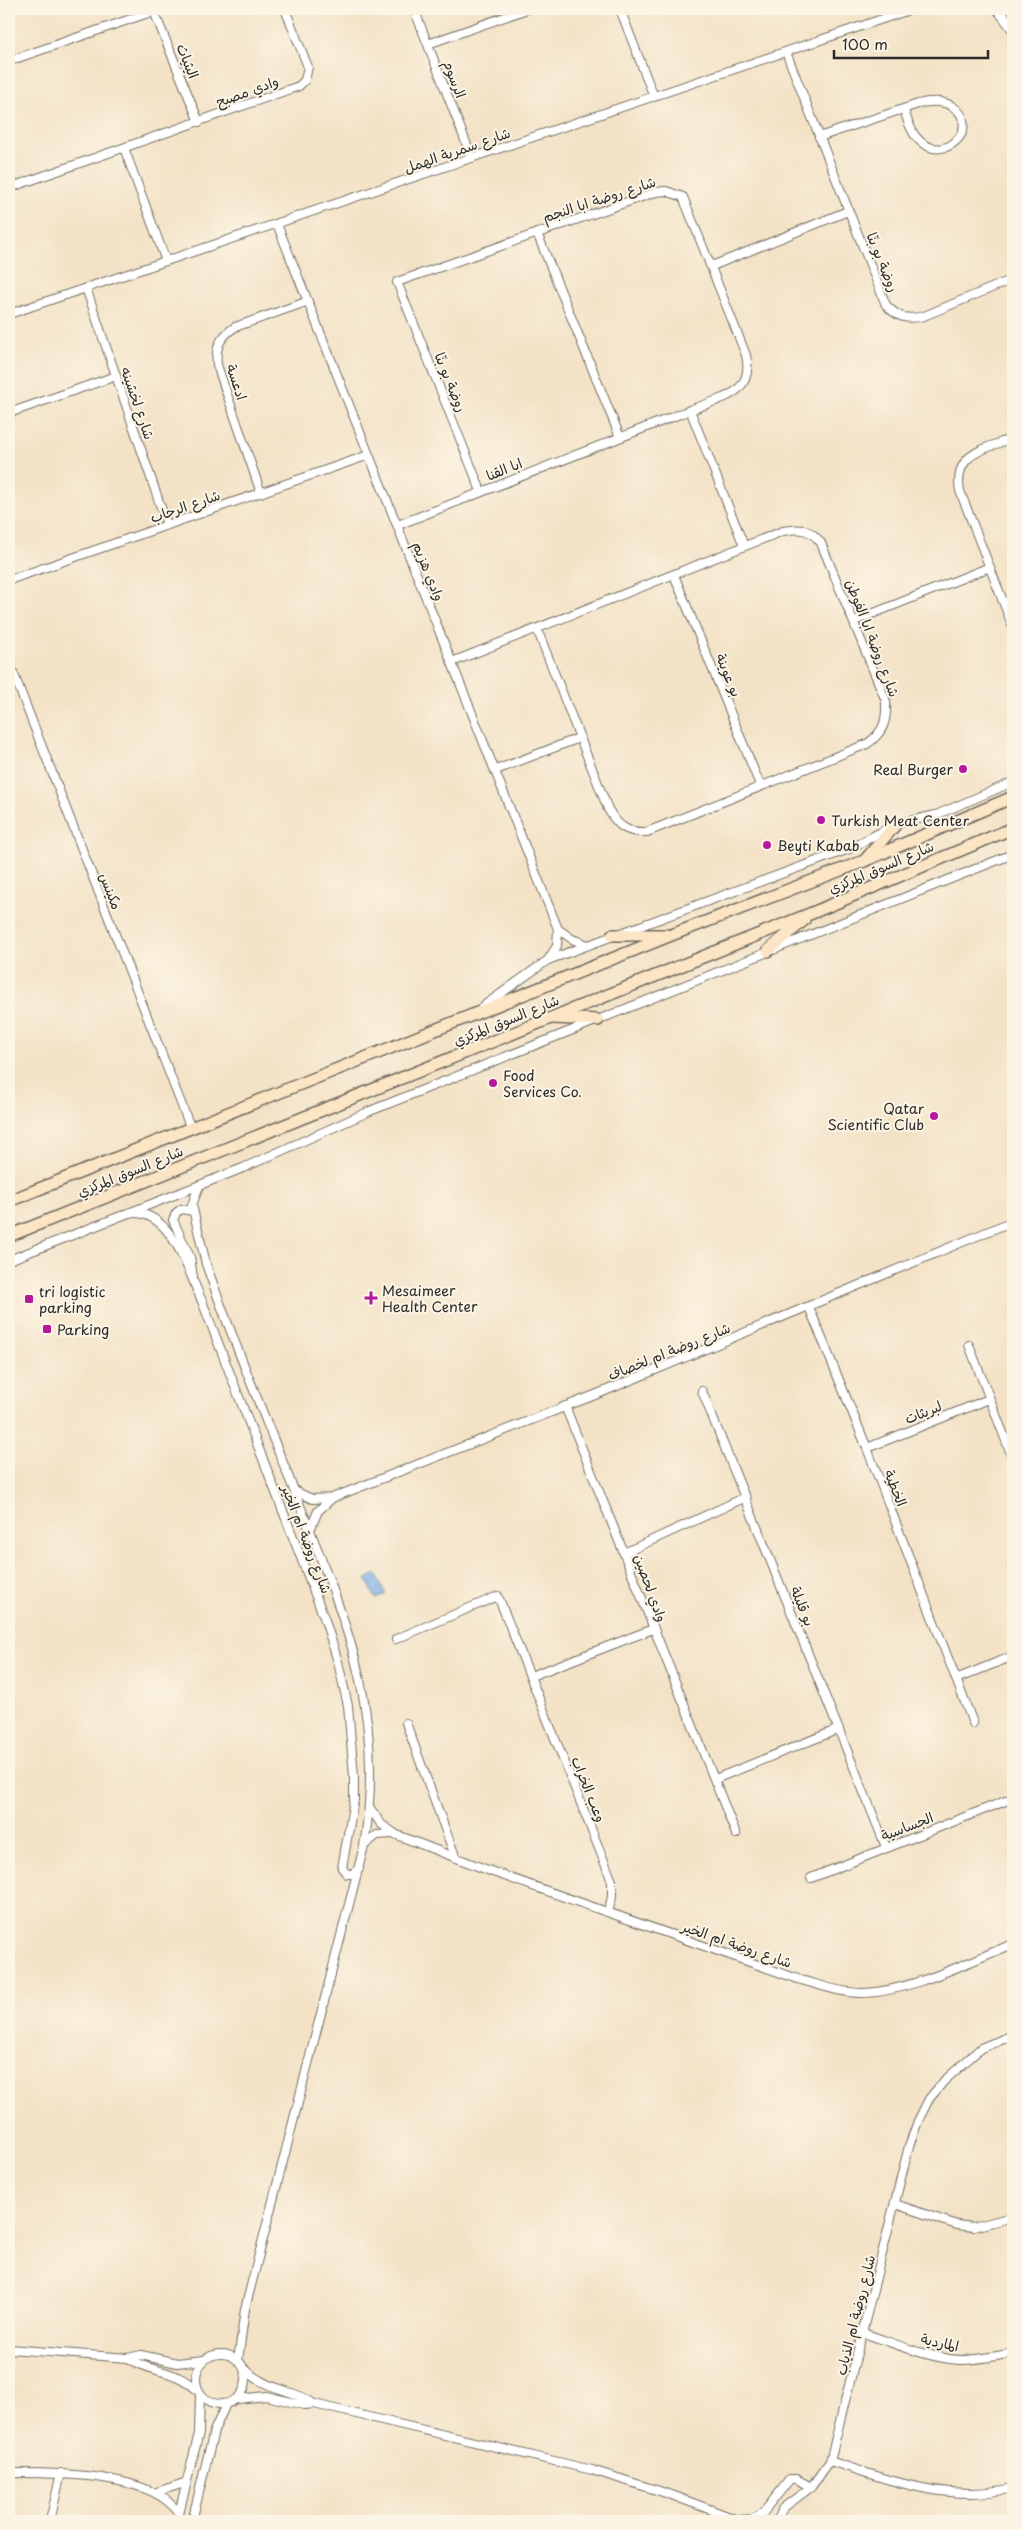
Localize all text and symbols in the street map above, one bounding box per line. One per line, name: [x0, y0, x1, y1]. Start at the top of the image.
scale bar: [834, 28, 988, 60]
text: 100 m: [842, 32, 888, 55]
street label: اليثياث: [172, 40, 204, 82]
street label: الرسوم: [436, 57, 472, 102]
street label: وادي مصبح: [213, 70, 282, 113]
street label: شارع سمرية الهمل: [401, 122, 513, 178]
street label: شارع روضة ابا النجم: [540, 171, 659, 228]
street label: روضة بو بنّا: [862, 229, 904, 295]
street label: روضة بو بنّا: [430, 349, 472, 415]
street label: ادعسة: [221, 361, 253, 403]
street label: شارع لخشينه: [116, 364, 160, 442]
street label: ابا القنا: [483, 452, 525, 486]
street label: شارع الرحاب: [147, 484, 223, 528]
street label: وادي هزيم: [407, 538, 450, 604]
street label: شارع روضة ابا الفوطن: [841, 576, 905, 700]
street label: بو عوينة: [711, 650, 747, 700]
place label: Real Burger: [873, 759, 953, 780]
marker: Real Burger: [957, 763, 969, 775]
place label: Turkish Meat Center: [831, 810, 969, 831]
marker: Turkish Meat Center: [815, 814, 827, 826]
place label: Beyti Kabab: [777, 835, 860, 856]
street label: شارع السوق المركزي: [825, 835, 937, 900]
marker: Beyti Kabab: [761, 839, 773, 851]
street label: مكينس: [94, 870, 128, 912]
street label: شارع السوق المركزي: [450, 989, 562, 1052]
place label: Food Services Co.: [503, 1065, 582, 1102]
marker: Food Services Co.: [487, 1077, 499, 1089]
place label: Qatar Scientific Club: [827, 1098, 925, 1135]
marker: Qatar Scientific Club: [928, 1110, 940, 1122]
street label: شارع السوق المركزي: [74, 1140, 186, 1203]
place label: Mesaimeer Health Center: [382, 1280, 478, 1317]
place label: tri logistic parking: [39, 1281, 106, 1318]
marker: Mesaimeer Health Center: [364, 1291, 378, 1305]
marker: tri logistic parking: [23, 1293, 35, 1305]
street label: شارع روضة ام لخصاف: [605, 1317, 734, 1386]
place label: Parking: [57, 1319, 109, 1340]
marker: Parking: [41, 1323, 53, 1335]
street label: لبريثات: [901, 1395, 945, 1429]
street label: الخطية: [879, 1467, 913, 1509]
street label: شارع روضة ام الخير: [275, 1481, 337, 1597]
street label: وادي لحصين: [628, 1551, 673, 1625]
street label: بو قليلة: [786, 1583, 820, 1629]
street label: وعب الخراب: [566, 1753, 612, 1825]
street label: الجساسية: [878, 1806, 936, 1846]
street label: شارع روضة ام الخير: [678, 1915, 795, 1974]
street label: شارع روضة ام الذياب: [830, 2253, 881, 2378]
street label: الماردية: [919, 2328, 961, 2356]

